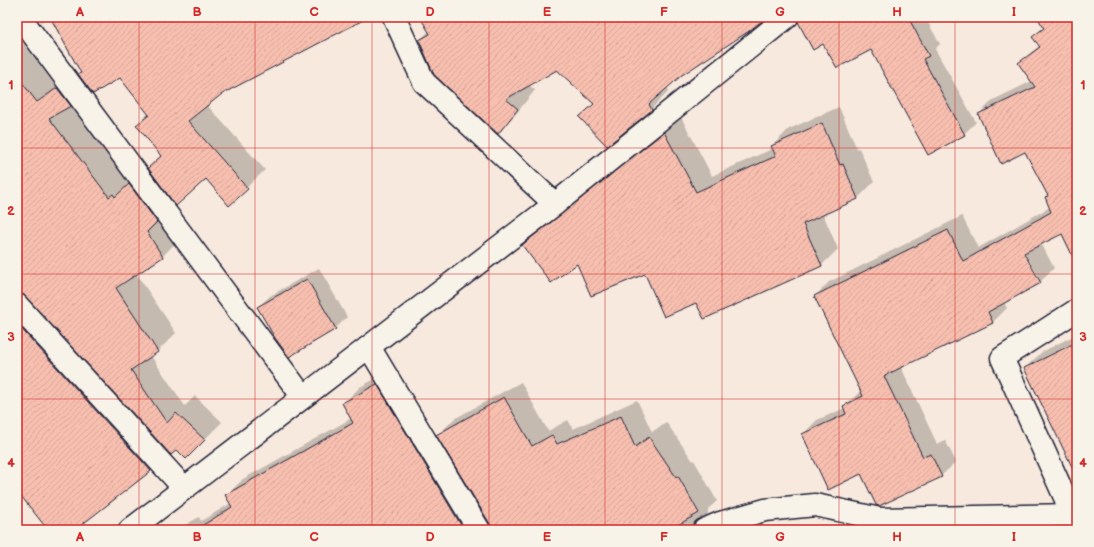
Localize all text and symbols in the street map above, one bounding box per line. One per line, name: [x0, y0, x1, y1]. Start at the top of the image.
text: A: [75, 4, 84, 20]
text: B: [192, 4, 202, 20]
text: C: [309, 4, 319, 20]
text: D: [425, 4, 435, 20]
text: E: [543, 4, 552, 20]
text: F: [660, 4, 668, 20]
text: G: [775, 4, 785, 20]
text: H: [892, 4, 902, 20]
text: I: [1012, 4, 1016, 20]
text: 1: [8, 77, 14, 93]
text: 1: [1080, 77, 1086, 93]
text: 2: [7, 203, 15, 219]
text: 2: [1079, 203, 1087, 219]
text: 3: [7, 329, 15, 345]
text: 3: [1079, 329, 1087, 345]
text: 4: [7, 455, 15, 471]
text: 4: [1079, 455, 1087, 471]
text: A: [75, 529, 84, 545]
text: B: [192, 529, 202, 545]
text: C: [309, 529, 319, 545]
text: D: [425, 529, 435, 545]
text: E: [543, 529, 552, 545]
text: F: [660, 529, 668, 545]
text: G: [775, 529, 785, 545]
text: H: [892, 529, 902, 545]
text: I: [1012, 529, 1016, 545]

